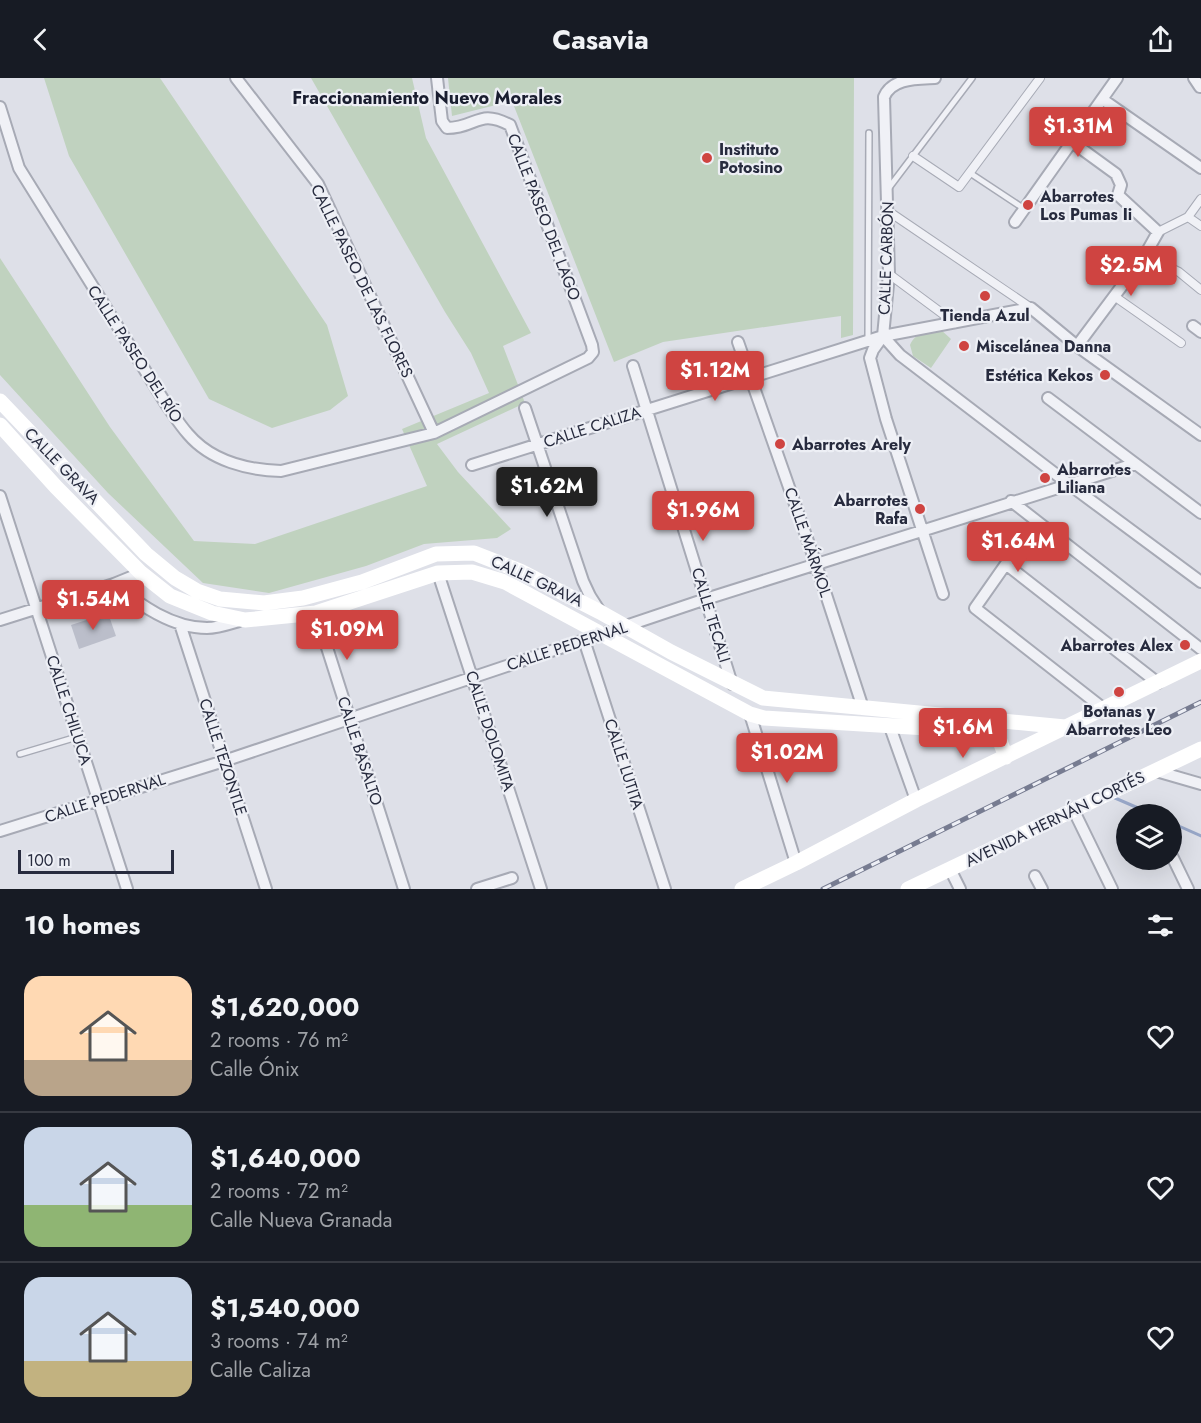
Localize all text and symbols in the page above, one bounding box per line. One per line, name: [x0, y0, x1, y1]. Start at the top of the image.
text: Casavia: [552, 20, 649, 59]
icon: back: [24, 23, 57, 56]
icon: share: [1144, 23, 1177, 56]
district label: Fraccionamiento Nuevo Morales: [292, 85, 562, 111]
pin: $1.31M: [1029, 107, 1127, 158]
text: $1.31M: [1043, 112, 1113, 141]
street label: CALLE PASEO DEL LAGO: [502, 130, 586, 304]
place label: Instituto Potosino: [719, 138, 783, 179]
marker: Instituto Potosino: [700, 151, 714, 165]
street label: CALLE PASEO DE LAS FLORES: [305, 180, 419, 382]
place label: Abarrotes Los Pumas Ii: [1039, 185, 1132, 226]
marker: Abarrotes Los Pumas Ii: [1021, 198, 1035, 212]
street label: CALLE CARBÓN: [873, 201, 899, 315]
pin: $2.5M: [1089, 246, 1173, 297]
text: $2.5M: [1100, 251, 1162, 280]
street label: CALLE PASEO DEL RÍO: [82, 281, 188, 427]
marker: Tienda Azul: [978, 289, 992, 303]
place label: Tienda Azul: [940, 304, 1030, 327]
place label: Miscelánea Danna: [976, 335, 1111, 358]
marker: Miscelánea Danna: [957, 339, 971, 353]
pin: $1.12M: [666, 351, 764, 402]
text: $1.12M: [680, 356, 750, 385]
place label: Estética Kekos: [985, 364, 1093, 387]
marker: Estética Kekos: [1098, 368, 1112, 382]
street label: CALLE CALIZA: [540, 400, 644, 454]
street label: CALLE GRAVA: [19, 422, 105, 510]
place label: Abarrotes Arely: [791, 433, 912, 456]
marker: Abarrotes Arely: [773, 437, 787, 451]
place label: Abarrotes Liliana: [1056, 458, 1131, 499]
pin: $1.62M: [498, 467, 596, 518]
marker: Abarrotes Liliana: [1038, 471, 1052, 485]
text: $1.62M: [510, 472, 584, 501]
street label: CALLE MÁRMOL: [778, 484, 838, 601]
place label: Abarrotes Rafa: [833, 489, 908, 530]
pin: $1.96M: [654, 491, 752, 542]
text: $1.96M: [666, 496, 740, 525]
marker: Abarrotes Rafa: [913, 502, 927, 516]
pin: $1.64M: [969, 522, 1067, 573]
text: $1.64M: [981, 527, 1055, 556]
street label: CALLE GRAVA: [487, 550, 587, 613]
street label: CALLE TECALI: [686, 565, 736, 665]
pin: $1.54M: [44, 580, 142, 631]
text: $1.54M: [56, 585, 130, 614]
pin: $1.09M: [298, 610, 396, 661]
text: $1.09M: [310, 615, 384, 644]
street label: CALLE PEDERNAL: [504, 615, 631, 676]
place label: Abarrotes Alex: [1060, 634, 1173, 657]
marker: Abarrotes Alex: [1178, 638, 1192, 652]
street label: CALLE CHILUCA: [40, 652, 98, 768]
street label: CALLE DOLOMITA: [460, 668, 520, 795]
marker: Botanas y Abarrotes Leo: [1112, 685, 1126, 699]
street label: CALLE BASALTO: [332, 694, 388, 808]
street label: CALLE TEZONTLE: [193, 695, 253, 819]
place label: Botanas y Abarrotes Leo: [1065, 700, 1172, 741]
pin: $1.6M: [921, 708, 1005, 759]
text: $1.6M: [933, 713, 993, 742]
street label: CALLE LUTITA: [598, 716, 650, 813]
pin: $1.02M: [738, 733, 836, 784]
text: $1.02M: [750, 738, 824, 767]
street label: AVENIDA HERNÁN CORTÉS: [961, 765, 1149, 873]
street label: CALLE PEDERNAL: [42, 767, 169, 828]
map controls: [1116, 804, 1182, 870]
button: layers: [1116, 804, 1182, 870]
scale bar: [18, 847, 174, 874]
text: 100 m: [27, 849, 71, 872]
text: 10 homes: [24, 906, 140, 944]
icon: filters: [1144, 909, 1177, 942]
text: $1,620,000: [210, 988, 360, 1026]
icon: home: [72, 1000, 144, 1072]
icon: heart: [1144, 1020, 1177, 1053]
text: 2 rooms · 76 m²: [210, 1026, 348, 1055]
text: Calle Ónix: [210, 1055, 299, 1084]
text: $1,640,000: [210, 1139, 361, 1177]
icon: home: [72, 1151, 144, 1223]
icon: heart: [1144, 1171, 1177, 1204]
text: 2 rooms · 72 m²: [210, 1177, 348, 1206]
text: Calle Nueva Granada: [210, 1206, 392, 1235]
text: $1,540,000: [210, 1289, 360, 1327]
icon: home: [72, 1301, 144, 1373]
icon: heart: [1144, 1321, 1177, 1354]
text: 3 rooms · 74 m²: [210, 1327, 348, 1356]
text: Calle Caliza: [210, 1356, 311, 1385]

